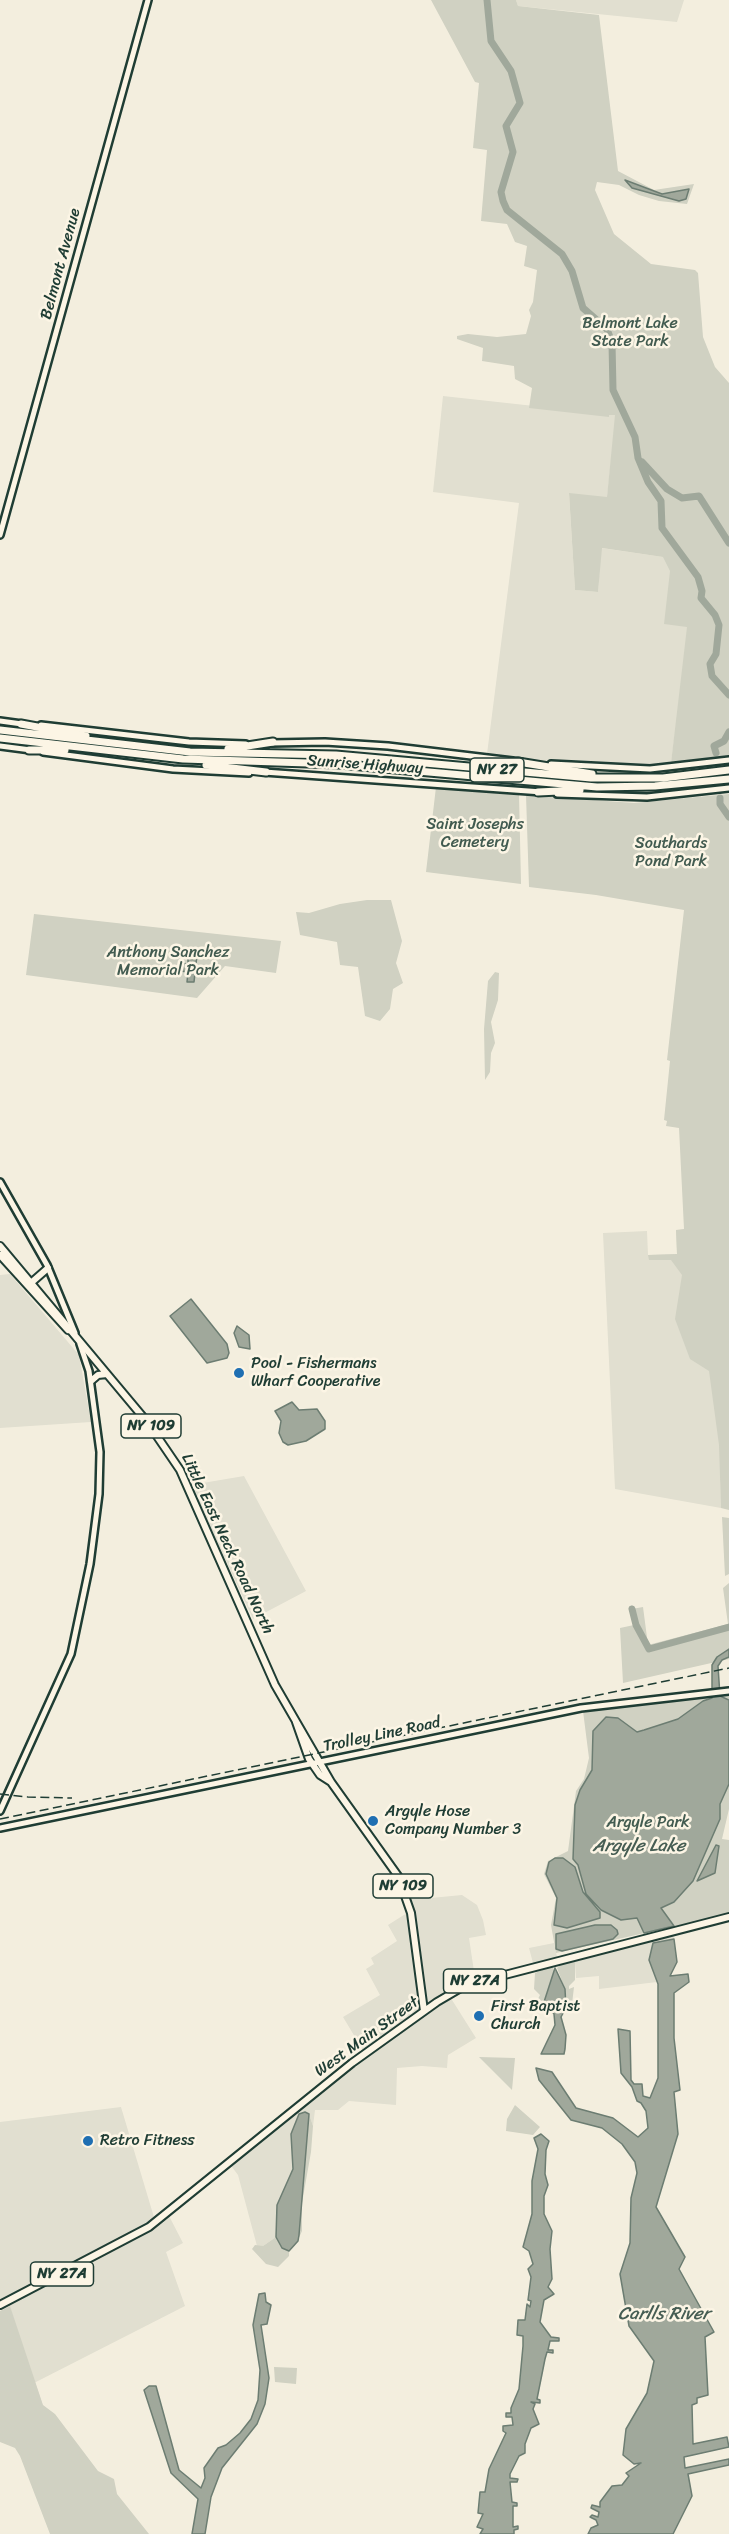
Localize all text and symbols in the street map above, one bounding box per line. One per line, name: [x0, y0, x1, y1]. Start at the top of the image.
street label: Belmont Avenue: [37, 206, 85, 322]
park label: Belmont Lake State Park: [582, 314, 678, 352]
street label: Sunrise Highway: [306, 751, 424, 779]
road number: NY 27: [470, 758, 524, 782]
park label: Saint Josephs Cemetery: [426, 815, 524, 853]
park label: Southards Pond Park: [635, 834, 707, 872]
park label: Anthony Sanchez Memorial Park: [107, 943, 229, 981]
place label: Pool - Fishermans Wharf Cooperative: [251, 1354, 380, 1392]
marker: Pool - Fishermans Wharf Cooperative: [232, 1366, 246, 1380]
road number: NY 109: [121, 1414, 181, 1438]
street label: Little East Neck Road North: [177, 1451, 277, 1637]
street label: Trolley Line Road: [322, 1713, 442, 1757]
place label: Argyle Hose Company Number 3: [385, 1802, 521, 1840]
park label: Argyle Park: [606, 1813, 690, 1833]
marker: Argyle Hose Company Number 3: [366, 1814, 380, 1828]
water label: Argyle Lake: [593, 1835, 685, 1857]
road number: NY 109: [373, 1874, 433, 1898]
road number: NY 27A: [444, 1969, 506, 1993]
street label: West Main Street: [311, 1993, 423, 2081]
place label: First Baptist Church: [491, 1997, 580, 2035]
marker: First Baptist Church: [472, 2009, 486, 2023]
place label: Retro Fitness: [100, 2131, 195, 2151]
marker: Retro Fitness: [81, 2134, 95, 2148]
road number: NY 27A: [31, 2262, 94, 2286]
water label: Carlls River: [618, 2303, 710, 2325]

